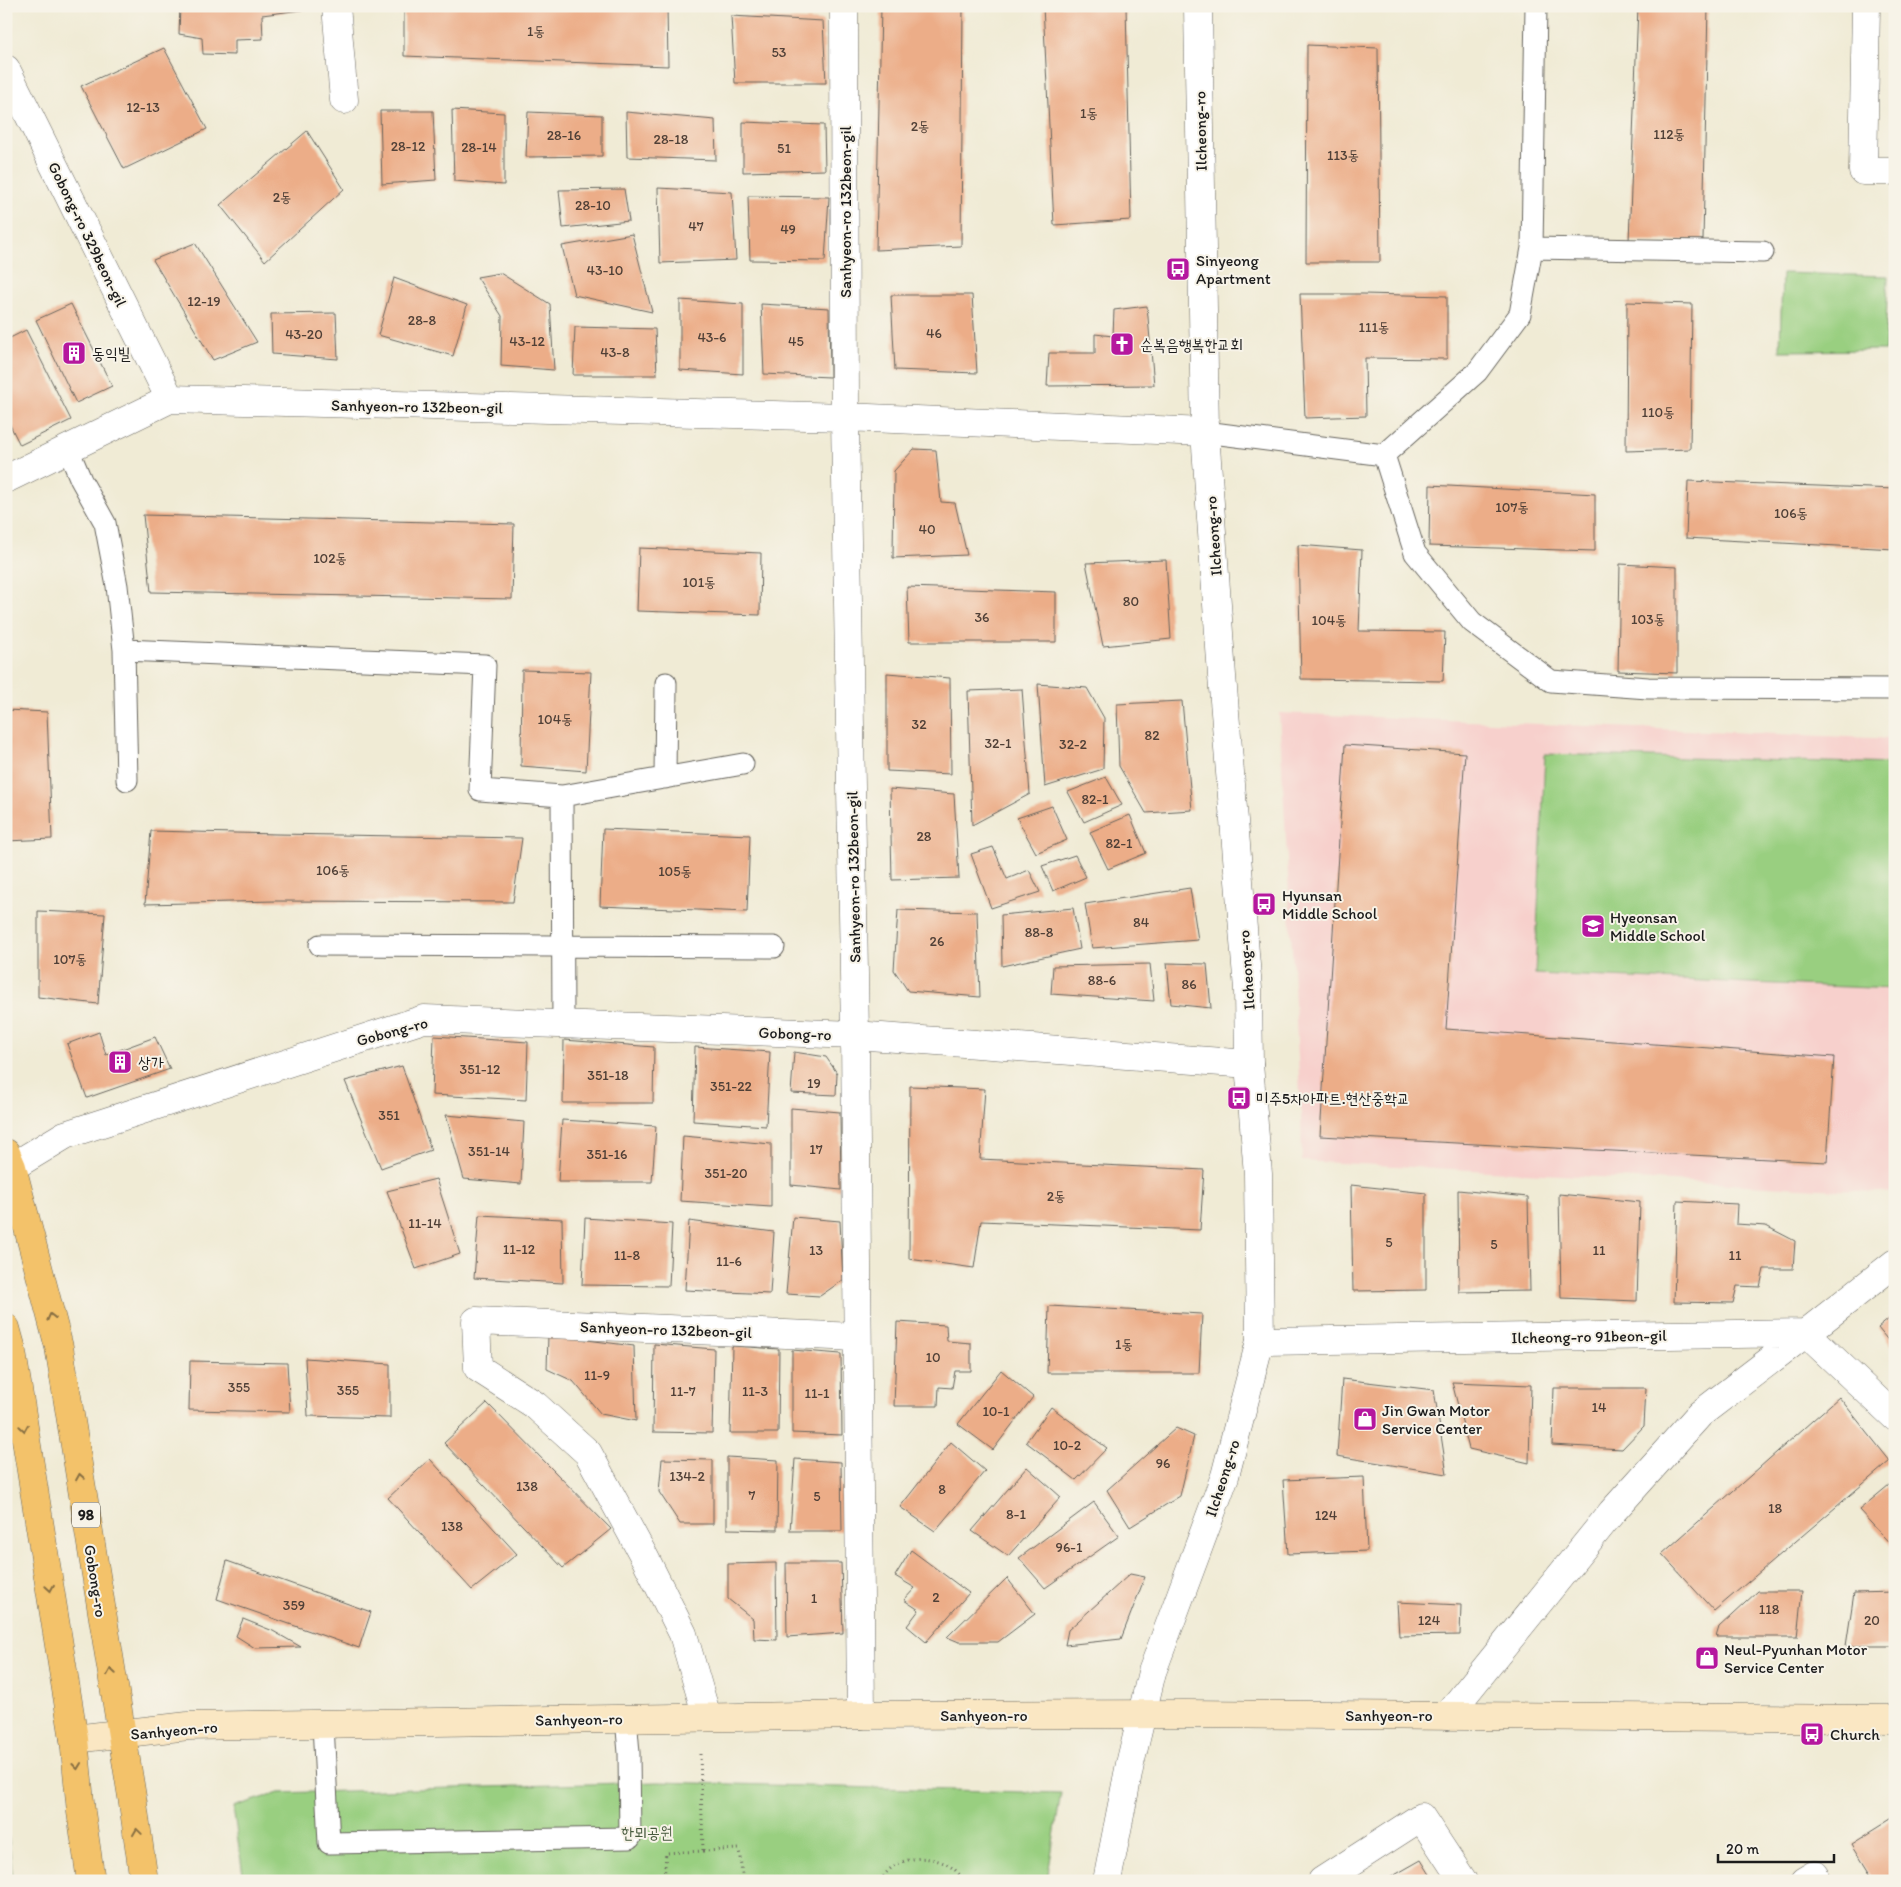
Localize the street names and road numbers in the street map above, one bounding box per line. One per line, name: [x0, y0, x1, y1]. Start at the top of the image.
street label: Ilcheong-ro: [1190, 91, 1211, 171]
street label: Sanhyeon-ro 132beon-gil: [836, 126, 855, 298]
street label: Gobong-ro 329beon-gil: [44, 159, 131, 310]
street label: Sanhyeon-ro 132beon-gil: [331, 396, 504, 418]
street label: Ilcheong-ro: [1201, 495, 1226, 577]
street label: Sanhyeon-ro 132beon-gil: [842, 790, 864, 963]
street label: Ilcheong-ro: [1234, 929, 1259, 1011]
street label: Gobong-ro: [354, 1013, 430, 1050]
street label: Gobong-ro: [758, 1023, 832, 1044]
street label: Sanhyeon-ro 132beon-gil: [580, 1317, 753, 1342]
street label: Ilcheong-ro 91beon-gil: [1511, 1326, 1667, 1347]
street label: Ilcheong-ro: [1201, 1437, 1244, 1519]
road number: 98: [72, 1502, 100, 1528]
street label: Gobong-ro: [80, 1543, 111, 1619]
street label: Sanhyeon-ro: [940, 1706, 1028, 1725]
street label: Sanhyeon-ro: [1345, 1706, 1433, 1725]
street label: Sanhyeon-ro: [535, 1709, 623, 1730]
street label: Sanhyeon-ro: [130, 1717, 218, 1744]

